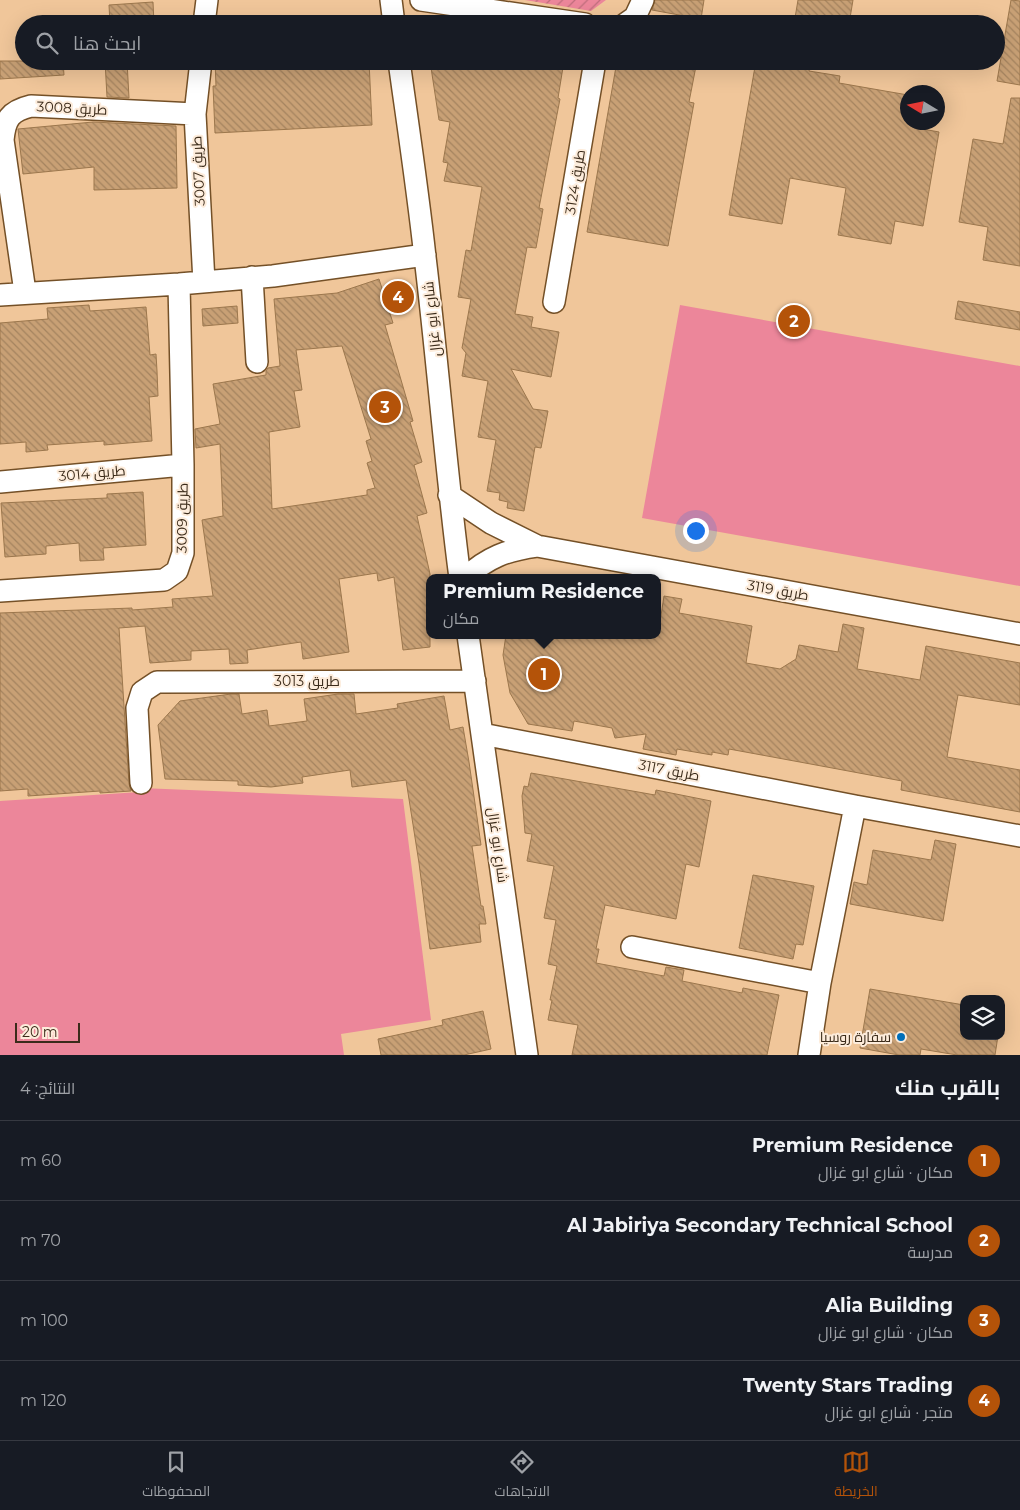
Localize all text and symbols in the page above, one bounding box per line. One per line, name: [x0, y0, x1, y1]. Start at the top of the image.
search box: [15, 15, 1005, 70]
icon: search: [33, 29, 61, 57]
text: ابحث هنا: [73, 32, 141, 55]
north arrow: [900, 85, 945, 130]
street label: طريق 3008: [36, 97, 108, 119]
street label: طريق 3007: [187, 135, 209, 207]
street label: طريق 3124: [561, 148, 589, 216]
pin: 4: [382, 278, 414, 316]
street label: شارع ابو غزال: [419, 280, 445, 358]
pin: 2: [778, 302, 810, 340]
pin: 3: [369, 388, 401, 426]
street label: طريق 3014: [58, 461, 126, 485]
street label: طريق 3009: [172, 483, 192, 553]
your location: [683, 518, 709, 544]
popup: [426, 574, 661, 639]
street label: طريق 3119: [746, 576, 810, 604]
text: Premium Residence: [443, 580, 644, 603]
text: مكان: [443, 609, 479, 628]
pin: 1: [528, 655, 560, 693]
street label: طريق 3013: [274, 672, 340, 690]
street label: طريق 3117: [637, 755, 701, 785]
street label: شارع ابو غزال: [484, 806, 512, 884]
map controls: [960, 995, 1005, 1040]
button: layers: [960, 995, 1005, 1040]
scale bar: [15, 1020, 80, 1043]
text: 20 m: [22, 1023, 58, 1041]
place label: سفارة روسيا: [820, 1028, 891, 1046]
marker: سفارة روسيا: [895, 1031, 907, 1043]
text: بالقرب منك: [895, 1075, 1000, 1100]
text: النتائج: 4: [20, 1079, 75, 1098]
text: Premium Residence: [752, 1134, 953, 1157]
text: 60 m: [20, 1151, 62, 1170]
text: 1: [981, 1151, 987, 1170]
text: مكان · شارع ابو غزال: [818, 1163, 953, 1182]
text: Al Jabiriya Secondary Technical School: [567, 1214, 953, 1237]
text: 70 m: [20, 1231, 61, 1250]
text: 2: [979, 1231, 989, 1250]
text: مدرسة: [907, 1243, 953, 1262]
text: Alia Building: [826, 1294, 953, 1317]
text: 100 m: [20, 1311, 68, 1330]
text: 3: [979, 1311, 989, 1330]
text: مكان · شارع ابو غزال: [818, 1323, 953, 1342]
text: Twenty Stars Trading: [743, 1374, 953, 1397]
text: 120 m: [20, 1391, 67, 1410]
text: 4: [978, 1391, 990, 1410]
text: متجر · شارع ابو غزال: [825, 1403, 953, 1422]
tab: المحفوظات: [142, 1448, 210, 1504]
tab: الاتجاهات: [495, 1448, 550, 1504]
tab: الخريطة: [834, 1448, 878, 1504]

